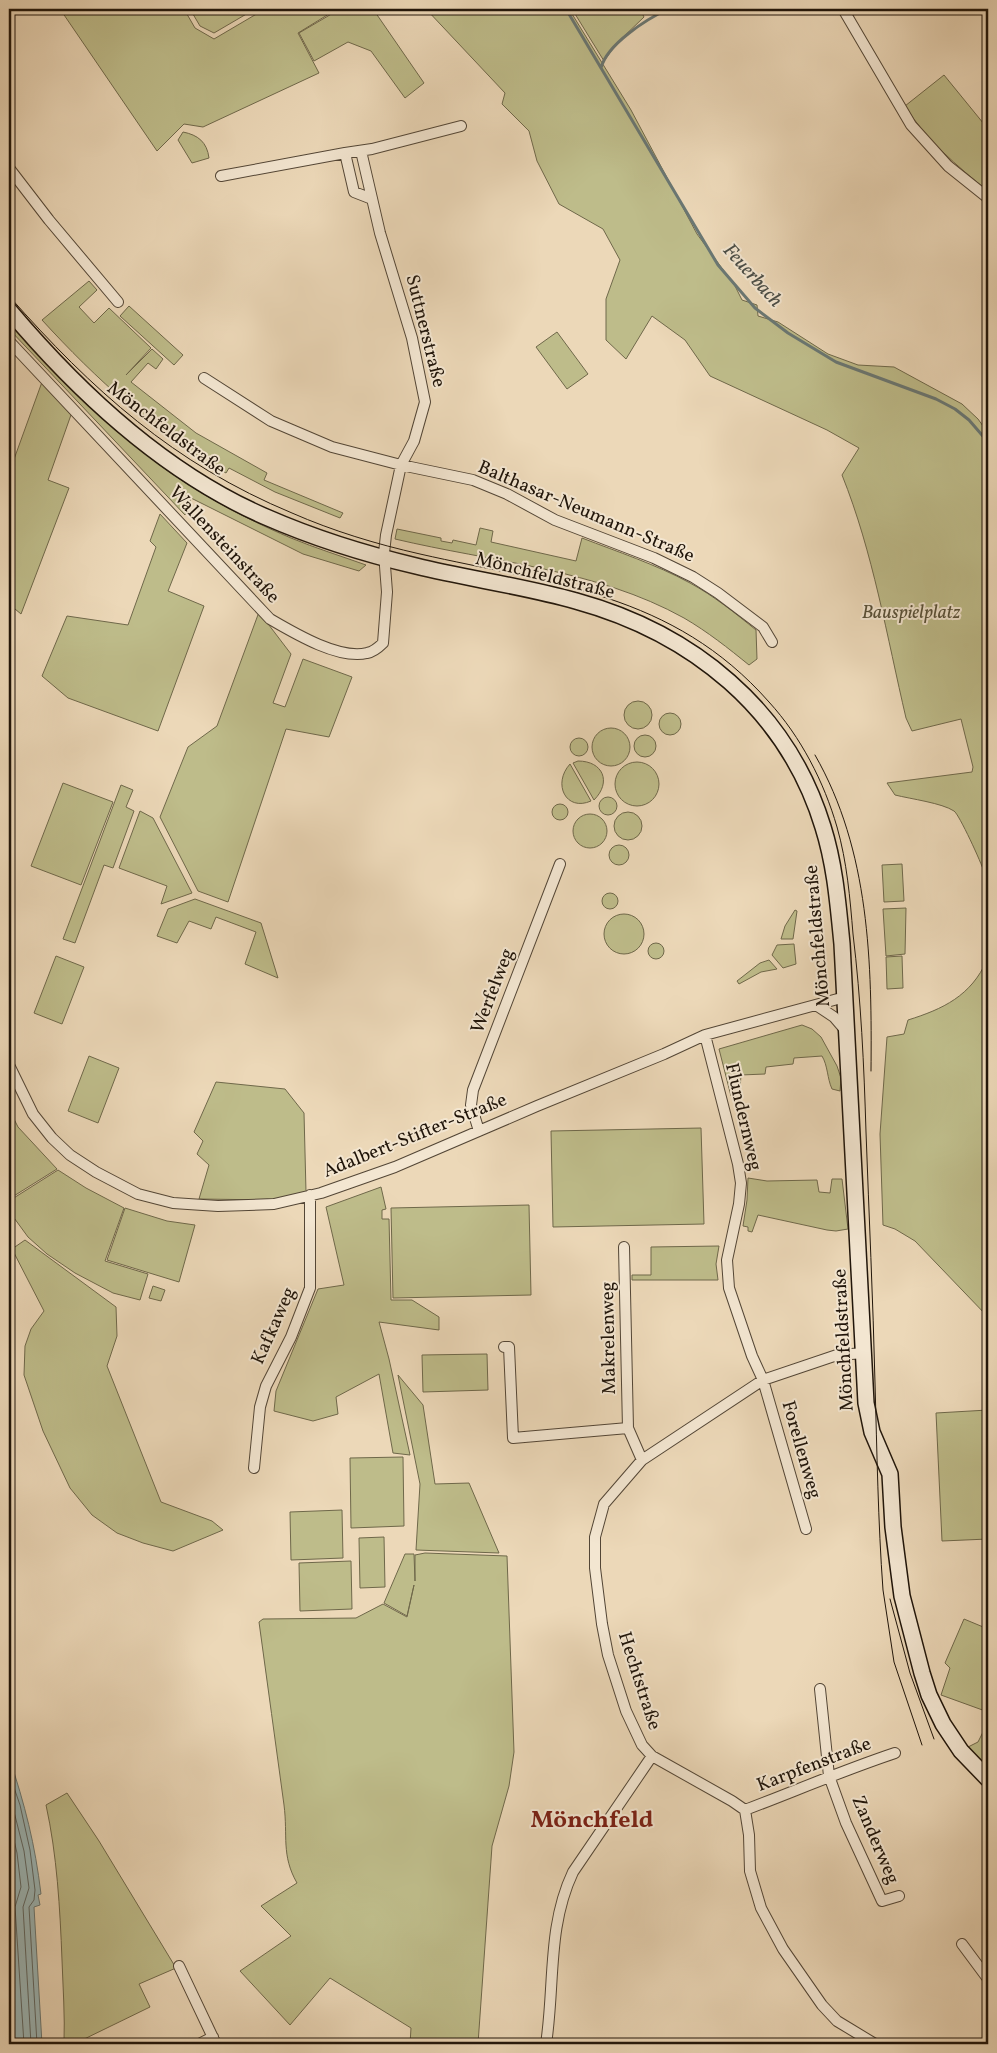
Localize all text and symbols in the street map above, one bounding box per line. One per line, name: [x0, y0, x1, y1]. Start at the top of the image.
water label: Feuerbach: [716, 238, 788, 314]
street label: Suttnerstraße: [398, 272, 452, 390]
street label: Mönchfeldstraße: [101, 376, 231, 482]
street label: Balthasar-Neumann-Straße: [474, 454, 698, 570]
street label: Wallensteinstraße: [163, 480, 285, 610]
street label: Mönchfeldstraße: [473, 546, 617, 606]
park label: Bauspielplatz: [862, 600, 961, 626]
street label: Mönchfeldstraße: [799, 864, 837, 1008]
street label: Werfelweg: [465, 945, 521, 1037]
street label: Flundernweg: [718, 1061, 768, 1173]
street label: Adalbert-Stifter-Straße: [319, 1087, 511, 1185]
street label: Mönchfeldstraße: [827, 1268, 861, 1412]
street label: Makrelenweg: [595, 1281, 623, 1395]
street label: Kafkaweg: [245, 1283, 303, 1369]
street label: Forellenweg: [775, 1398, 827, 1502]
street label: Hechtstraße: [611, 1629, 667, 1733]
street label: Karpfenstraße: [753, 1731, 875, 1799]
street label: Zanderweg: [845, 1792, 905, 1888]
district label: Mönchfeld: [531, 1804, 654, 1838]

